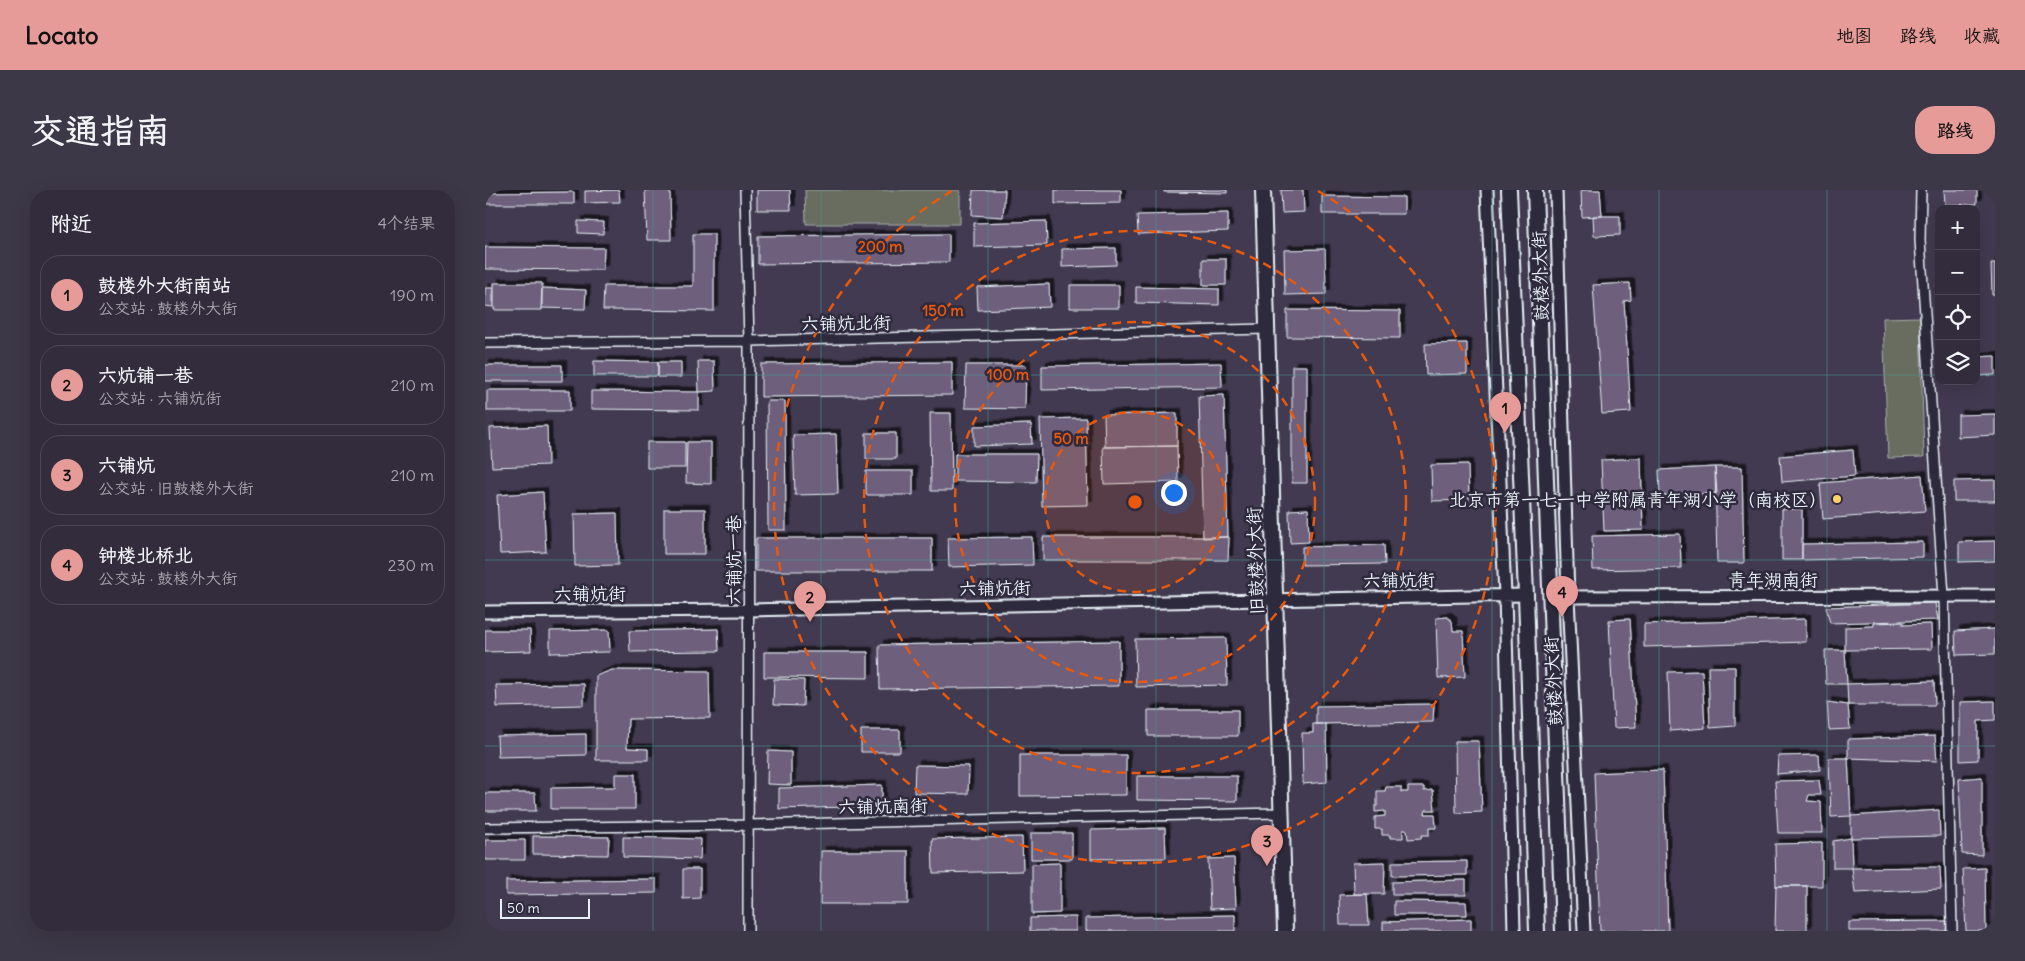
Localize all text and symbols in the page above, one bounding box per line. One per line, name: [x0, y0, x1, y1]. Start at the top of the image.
text: Locato: [25, 20, 99, 50]
text: 地图: [1836, 24, 1872, 47]
text: 路线: [1900, 24, 1936, 47]
text: 收藏: [1964, 24, 2000, 47]
button: 路线: [1915, 106, 1995, 154]
text: 交通指南: [30, 108, 170, 152]
map controls: [1935, 205, 1980, 385]
button: +: [1935, 205, 1980, 250]
text: 附近: [50, 210, 92, 237]
text: 4个结果: [378, 213, 435, 233]
street label: 鼓楼外大街: [1527, 231, 1553, 321]
text: 200 m: [858, 237, 902, 256]
button: −: [1935, 250, 1980, 295]
text: 鼓楼外大街南站: [98, 273, 231, 297]
text: 1: [64, 285, 70, 305]
text: 190 m: [390, 285, 434, 305]
button: locate: [1935, 295, 1980, 340]
text: 公交站 · 鼓楼外大街: [98, 298, 237, 318]
text: 150 m: [922, 301, 964, 320]
street label: 六铺炕北街: [801, 311, 891, 335]
button: layers: [1935, 340, 1980, 385]
text: 六炕铺一巷: [98, 363, 193, 387]
text: 100 m: [987, 365, 1029, 384]
text: 2: [63, 375, 71, 395]
text: 210 m: [391, 375, 434, 395]
text: 公交站 · 六铺炕街: [98, 388, 221, 408]
pin: 1: [1489, 392, 1521, 433]
text: 50 m: [1053, 429, 1089, 448]
text: 六铺炕: [98, 453, 155, 477]
text: 3: [62, 465, 72, 485]
text: 210 m: [391, 465, 434, 485]
text: 公交站 · 旧鼓楼外大街: [98, 478, 253, 498]
your location: [1161, 480, 1187, 506]
place label: 北京市第一七一中学附属青年湖小学（南校区）: [1449, 488, 1827, 511]
centre of rings: [1126, 493, 1144, 511]
marker: 北京市第一七一中学附属青年湖小学（南校区）: [1831, 493, 1843, 505]
street label: 旧鼓楼外大街: [1242, 507, 1268, 615]
street label: 六铺炕一巷: [722, 515, 745, 605]
text: 钟楼北桥北: [98, 543, 193, 567]
text: 4: [62, 555, 72, 575]
text: 230 m: [388, 555, 434, 575]
text: 公交站 · 鼓楼外大街: [98, 568, 237, 588]
street label: 六铺炕街: [1363, 568, 1435, 592]
street label: 青年湖南街: [1728, 568, 1818, 591]
street label: 六铺炕街: [959, 576, 1031, 600]
pin: 4: [1546, 576, 1578, 617]
pin: 2: [794, 581, 826, 622]
street label: 六铺炕街: [554, 582, 626, 605]
street label: 鼓楼外大街: [1539, 635, 1567, 727]
street label: 六铺炕南街: [838, 794, 928, 818]
pin: 3: [1251, 825, 1283, 866]
scale bar: [500, 896, 590, 919]
text: 50 m: [507, 899, 540, 917]

